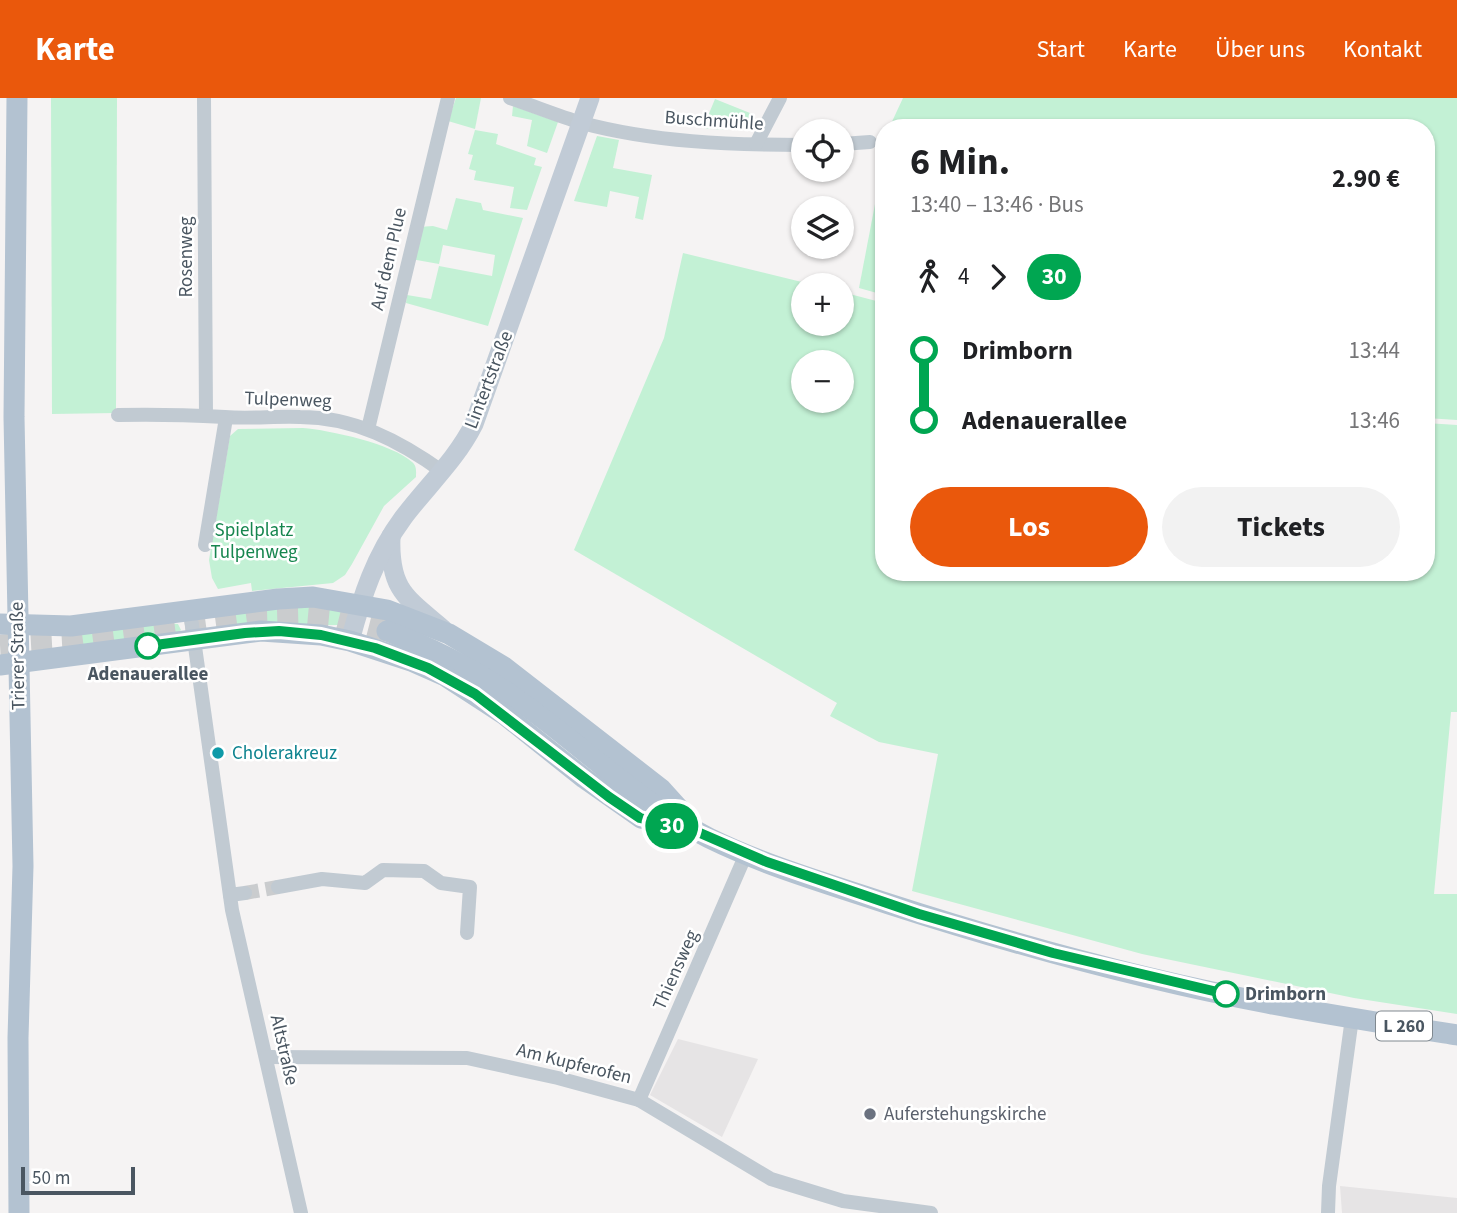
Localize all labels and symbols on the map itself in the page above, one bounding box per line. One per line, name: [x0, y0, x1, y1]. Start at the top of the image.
street label: Buschmühle: [664, 104, 764, 138]
street label: Auf dem Plue: [364, 205, 414, 313]
street label: Rosenweg: [173, 216, 200, 298]
street label: Lintertstraße: [458, 327, 520, 433]
street label: Tulpenweg: [244, 385, 332, 415]
park label: Spielplatz Tulpenweg: [210, 517, 298, 566]
street label: Trierer Straße: [4, 602, 32, 710]
marker: Adenauerallee: [135, 633, 161, 659]
place label: Adenauerallee: [87, 661, 209, 688]
place label: Cholerakreuz: [232, 740, 337, 767]
marker: Cholerakreuz: [210, 745, 226, 761]
line badge: 30: [640, 803, 704, 849]
street label: Thiensweg: [646, 925, 706, 1014]
marker: Drimborn: [1213, 981, 1239, 1007]
place label: Drimborn: [1245, 981, 1326, 1008]
street label: Altstraße: [263, 1012, 305, 1088]
road number: L 260: [1376, 1012, 1432, 1041]
street label: Am Kupferofen: [513, 1037, 635, 1091]
place label: Auferstehungskirche: [884, 1101, 1047, 1128]
marker: Auferstehungskirche: [862, 1106, 878, 1122]
scale bar: [21, 1164, 135, 1196]

